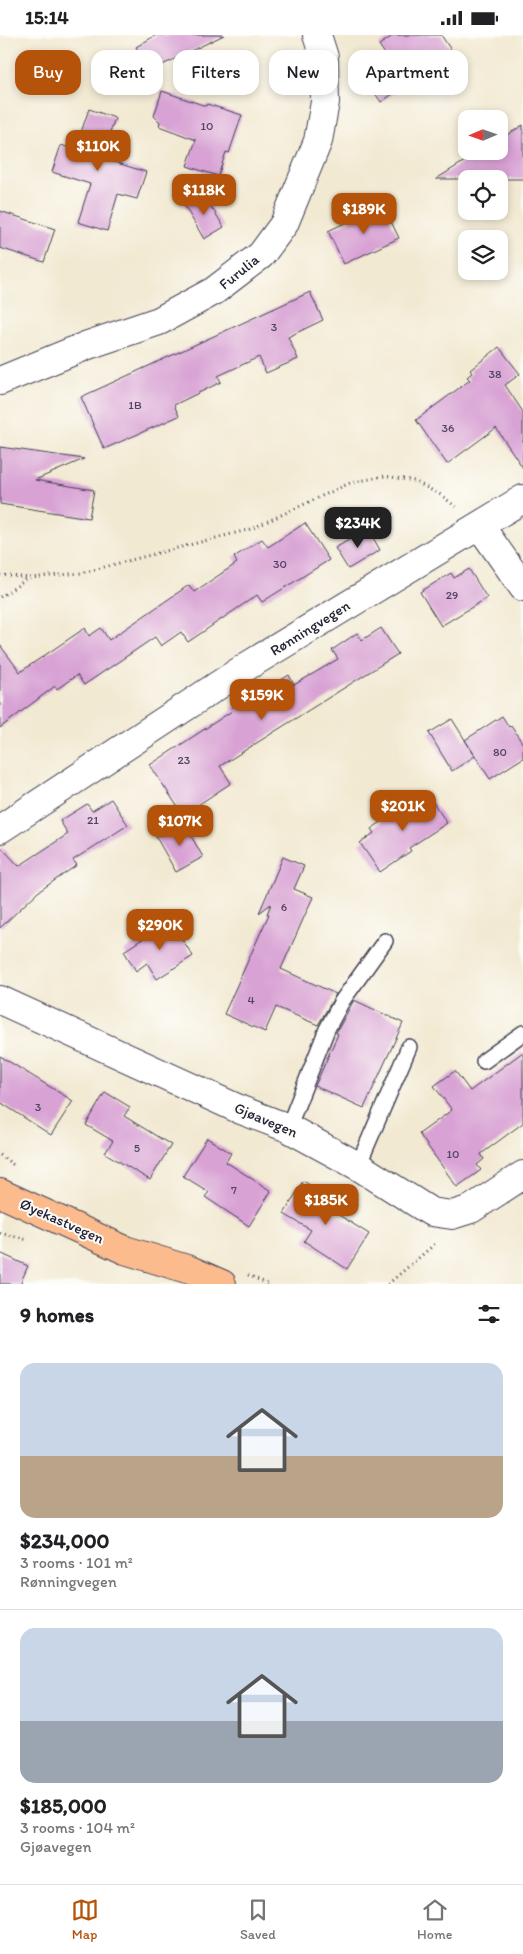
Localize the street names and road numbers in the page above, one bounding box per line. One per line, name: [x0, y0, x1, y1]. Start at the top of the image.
street label: Furulia: [216, 250, 263, 293]
street label: Rønningvegen: [267, 596, 354, 660]
street label: Gjøavegen: [232, 1099, 301, 1142]
street label: Øyekastvegen: [17, 1194, 107, 1248]

